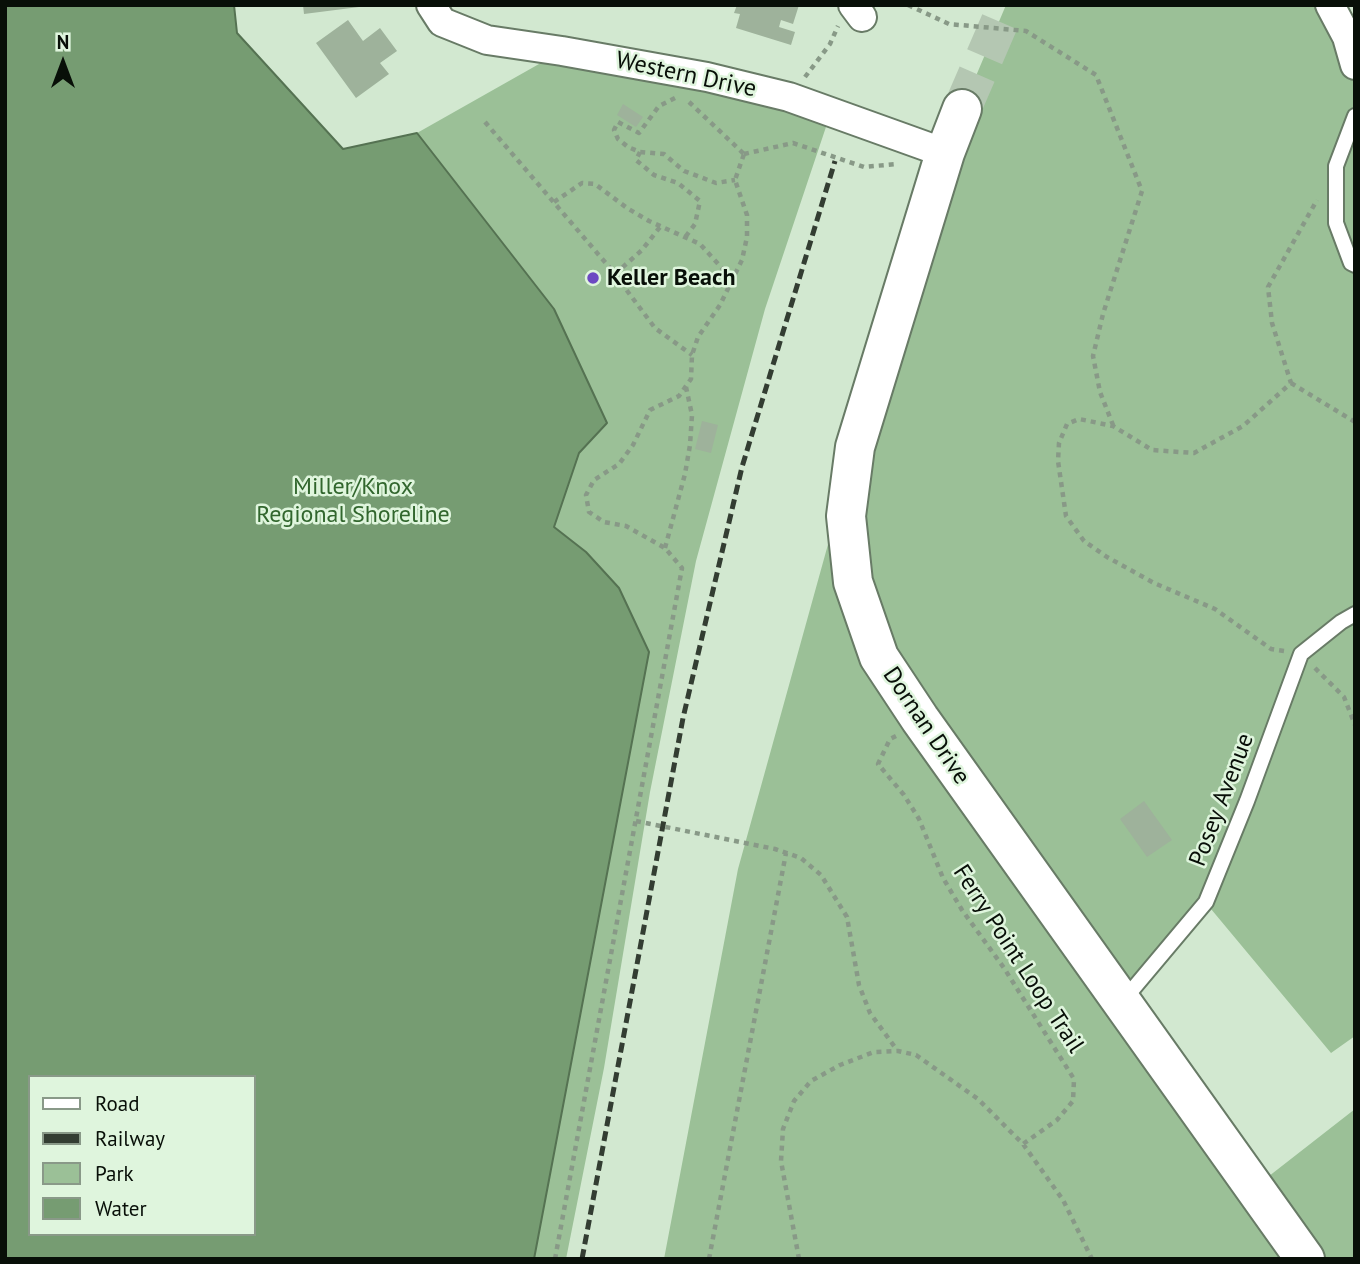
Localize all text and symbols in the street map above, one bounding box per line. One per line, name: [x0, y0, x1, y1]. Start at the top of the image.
north arrow: [28, 28, 98, 98]
text: N: [57, 30, 69, 54]
street label: Western Drive: [613, 46, 759, 104]
place label: Keller Beach: [607, 264, 735, 292]
marker: Keller Beach: [585, 270, 601, 286]
park label: Miller/Knox Regional Shoreline: [256, 473, 450, 529]
street label: Dornan Drive: [876, 662, 976, 790]
street label: Posey Avenue: [1184, 730, 1260, 870]
street label: Ferry Point Loop Trail: [946, 860, 1090, 1058]
legend: [28, 1075, 256, 1236]
text: Road: [95, 1090, 139, 1117]
text: Railway: [95, 1125, 165, 1152]
text: Park: [95, 1160, 134, 1187]
text: Water: [95, 1195, 147, 1222]

